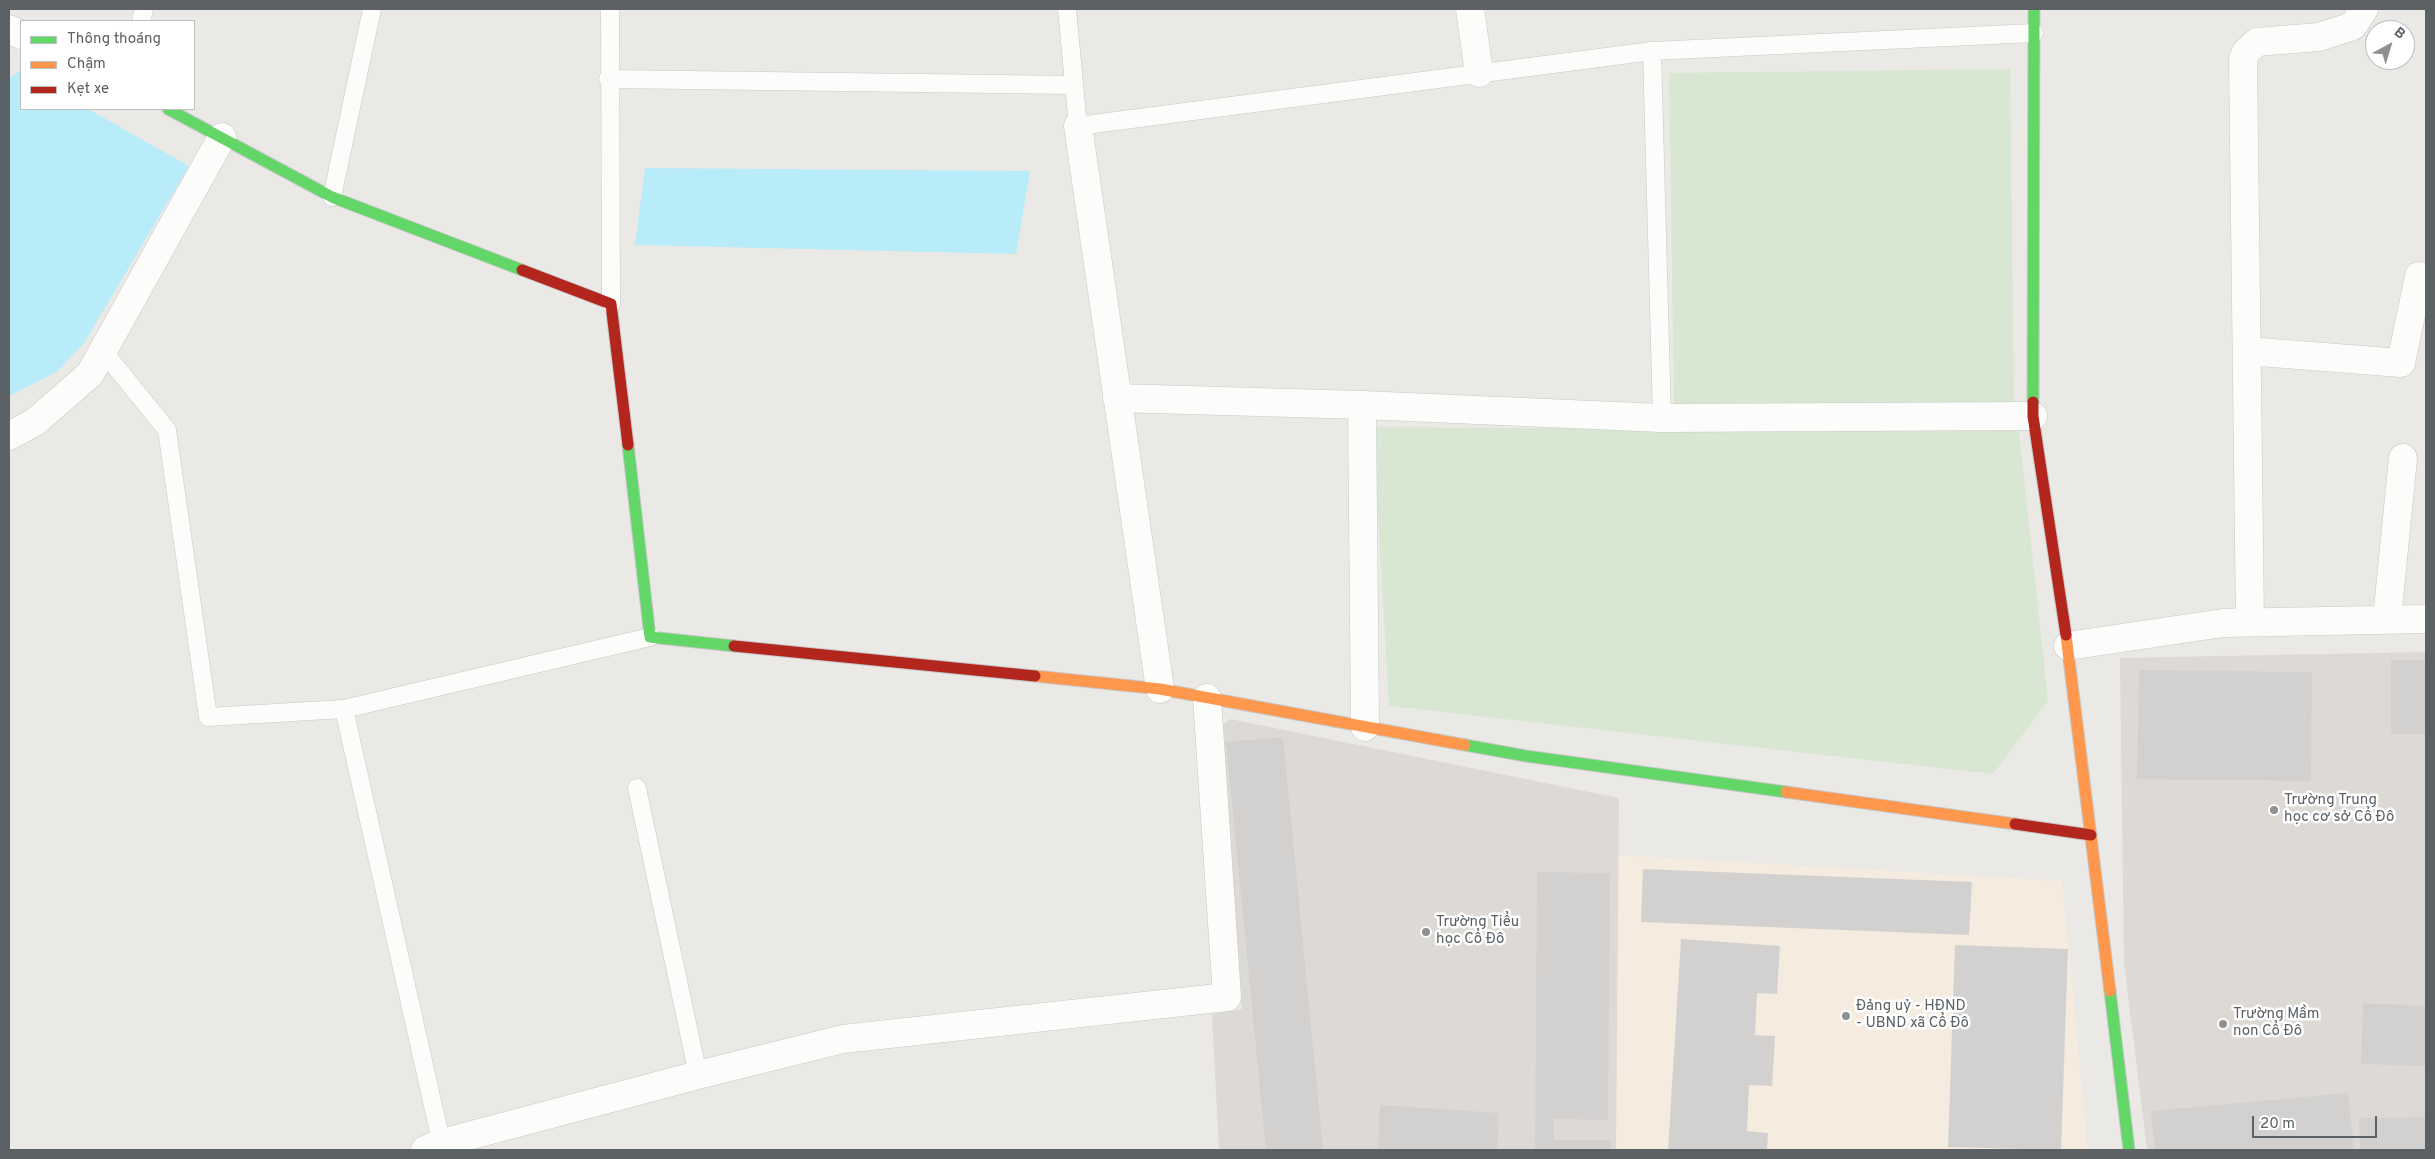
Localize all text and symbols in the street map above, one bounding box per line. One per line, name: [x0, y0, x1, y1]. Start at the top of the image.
legend: [20, 20, 195, 110]
north arrow: [2365, 20, 2415, 70]
text: B: [2390, 24, 2408, 43]
text: Thông thoáng: [67, 30, 161, 49]
text: Chậm: [67, 55, 106, 74]
text: Kẹt xe: [67, 80, 109, 99]
place label: Trường Trung học cơ sở Cổ Đô: [2284, 792, 2394, 827]
marker: Trường Trung học cơ sở Cổ Đô: [2268, 804, 2280, 816]
place label: Trường Tiểu học Cổ Đô: [1436, 914, 1519, 949]
marker: Trường Tiểu học Cổ Đô: [1420, 926, 1432, 938]
place label: Đảng uỷ - HĐND - UBND xã Cổ Đô: [1856, 998, 1969, 1033]
place label: Trường Mầm non Cổ Đô: [2233, 1006, 2319, 1041]
marker: Đảng uỷ - HĐND - UBND xã Cổ Đô: [1840, 1010, 1852, 1022]
marker: Trường Mầm non Cổ Đô: [2217, 1018, 2229, 1030]
scale bar: [2255, 1106, 2380, 1138]
text: 20 m: [2260, 1115, 2295, 1134]

